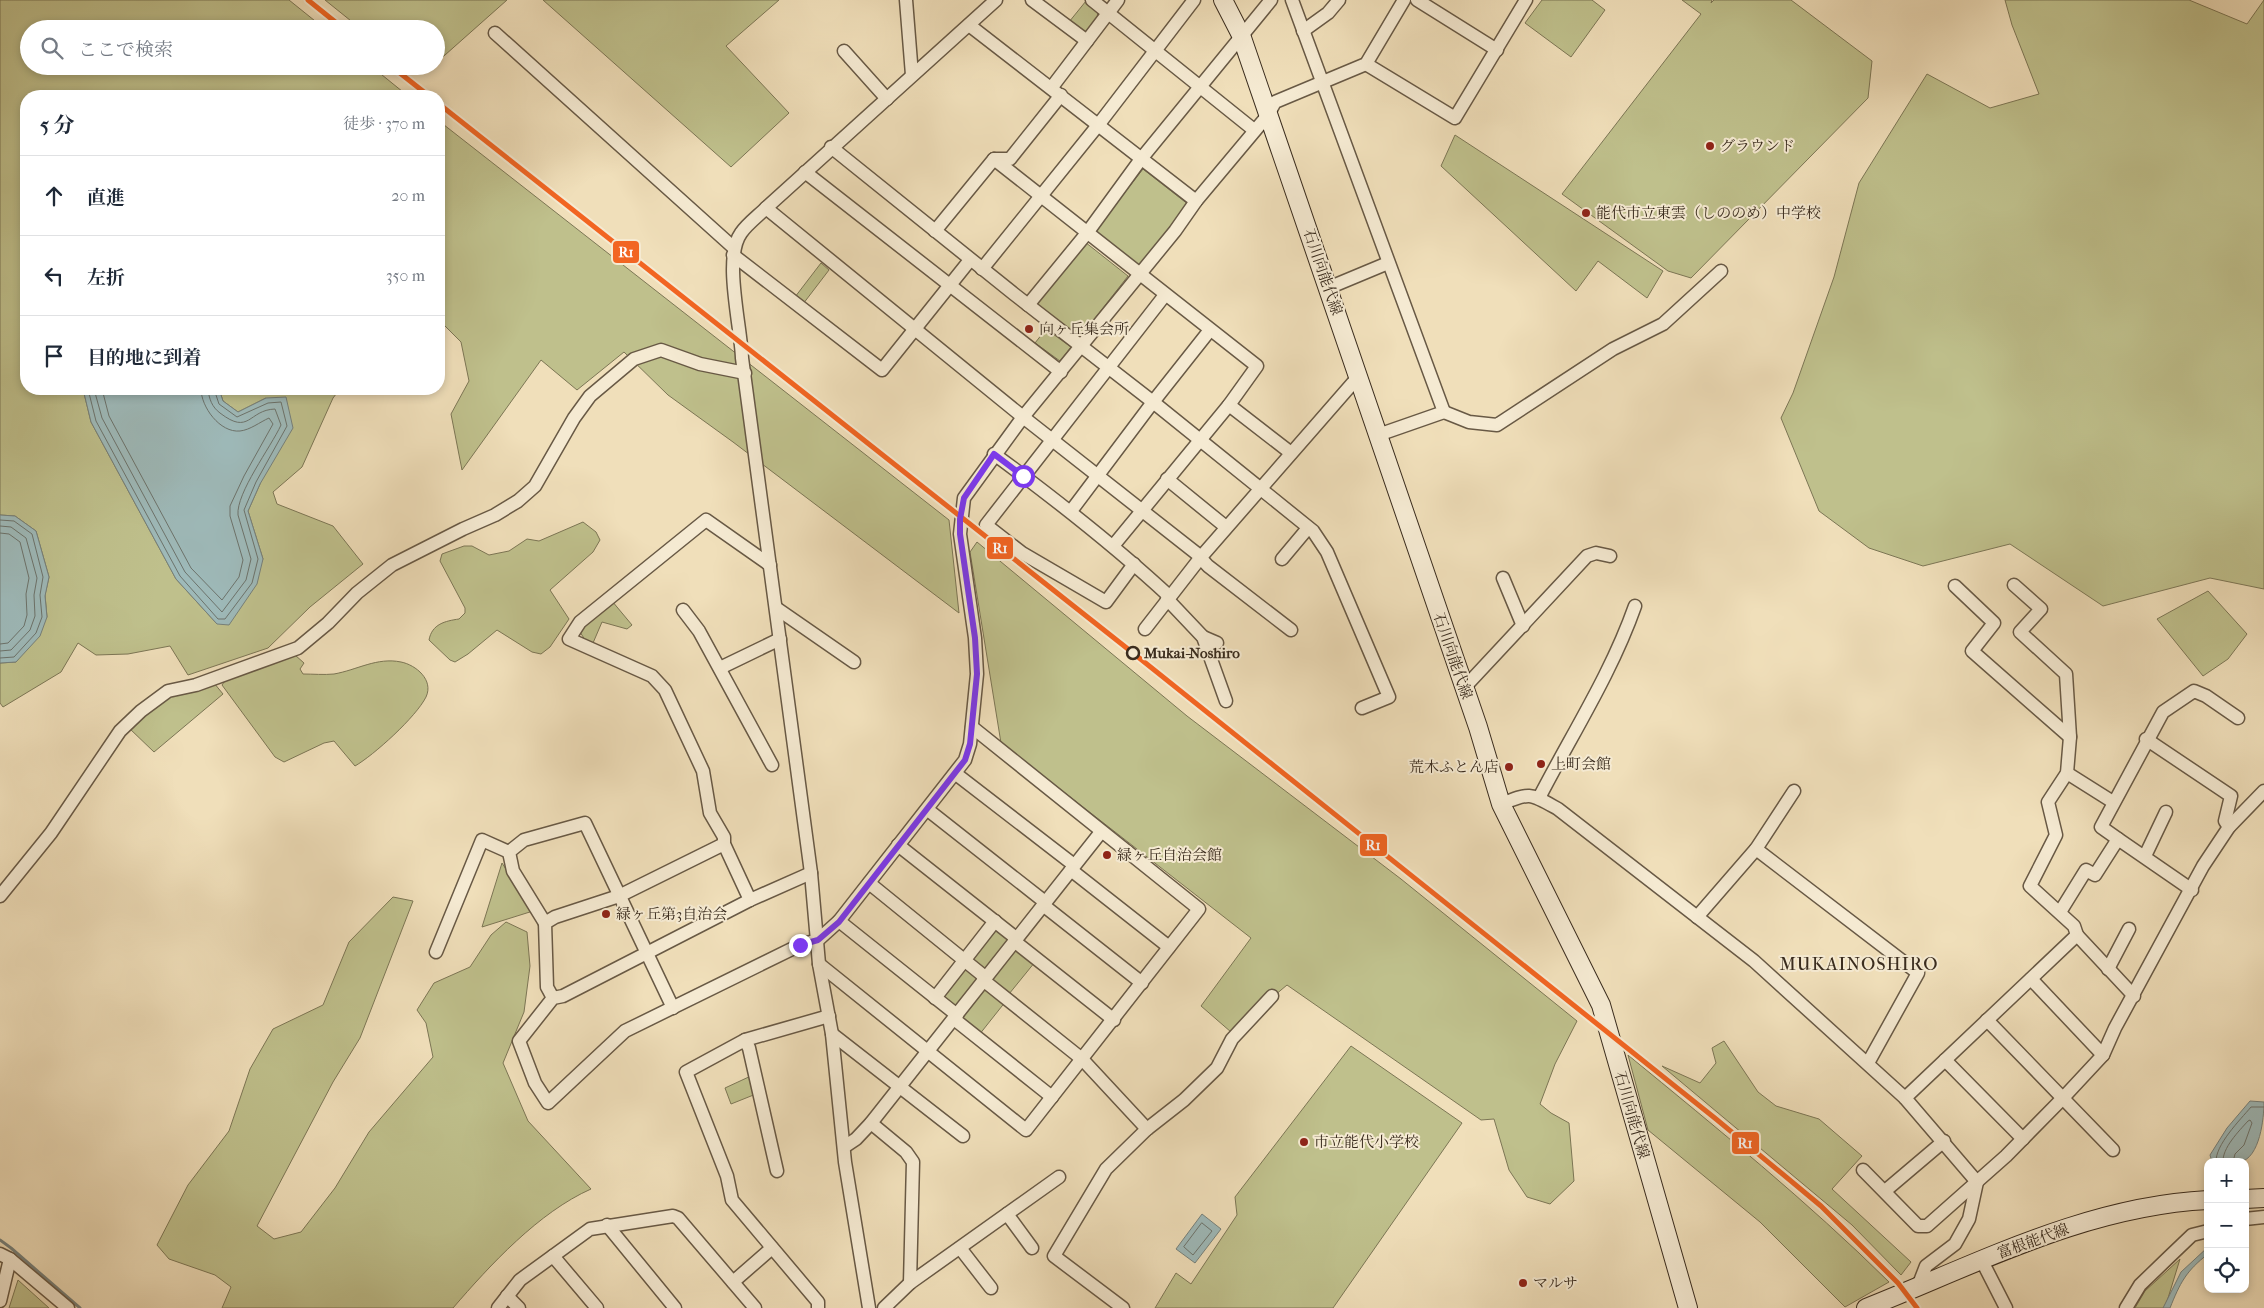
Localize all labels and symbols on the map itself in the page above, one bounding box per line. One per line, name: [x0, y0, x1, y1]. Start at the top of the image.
place label: グラウンド: [1720, 137, 1795, 155]
marker: グラウンド: [1704, 140, 1716, 152]
place label: 能代市立東雲（しののめ）中学校: [1596, 204, 1821, 222]
marker: 能代市立東雲（しののめ）中学校: [1580, 207, 1592, 219]
street label: 石川向能代線: [1300, 227, 1346, 317]
line badge: R1: [612, 240, 640, 264]
text: R1: [618, 244, 634, 261]
place label: 向ヶ丘集会所: [1039, 320, 1129, 338]
marker: 向ヶ丘集会所: [1023, 323, 1035, 335]
route start: [1012, 465, 1035, 488]
line badge: R1: [986, 536, 1014, 560]
text: R1: [992, 540, 1008, 557]
street label: 石川向能代線: [1430, 611, 1476, 701]
place label: Mukai-Noshiro: [1143, 644, 1240, 662]
marker: Mukai-Noshiro: [1126, 646, 1140, 660]
place label: 上町会館: [1551, 755, 1611, 773]
place label: 荒木ふとん店: [1409, 758, 1499, 776]
marker: 上町会館: [1535, 758, 1547, 770]
marker: 荒木ふとん店: [1503, 761, 1515, 773]
line badge: R1: [1359, 833, 1388, 857]
text: R1: [1365, 837, 1381, 854]
place label: 緑ヶ丘自治会館: [1117, 846, 1222, 864]
marker: 緑ヶ丘自治会館: [1101, 849, 1113, 861]
place label: 緑ヶ丘第3自治会: [616, 905, 727, 923]
marker: 緑ヶ丘第3自治会: [600, 908, 612, 920]
route end: [789, 934, 812, 957]
district label: MUKAINOSHIRO: [1779, 954, 1939, 975]
street label: 石川向能代線: [1611, 1069, 1653, 1161]
line badge: R1: [1731, 1131, 1760, 1155]
place label: 市立能代小学校: [1314, 1133, 1419, 1151]
text: R1: [1737, 1135, 1753, 1152]
marker: 市立能代小学校: [1298, 1136, 1310, 1148]
street label: 富根能代線: [1995, 1220, 2071, 1262]
place label: マルサ: [1533, 1274, 1578, 1292]
marker: マルサ: [1517, 1277, 1529, 1289]

